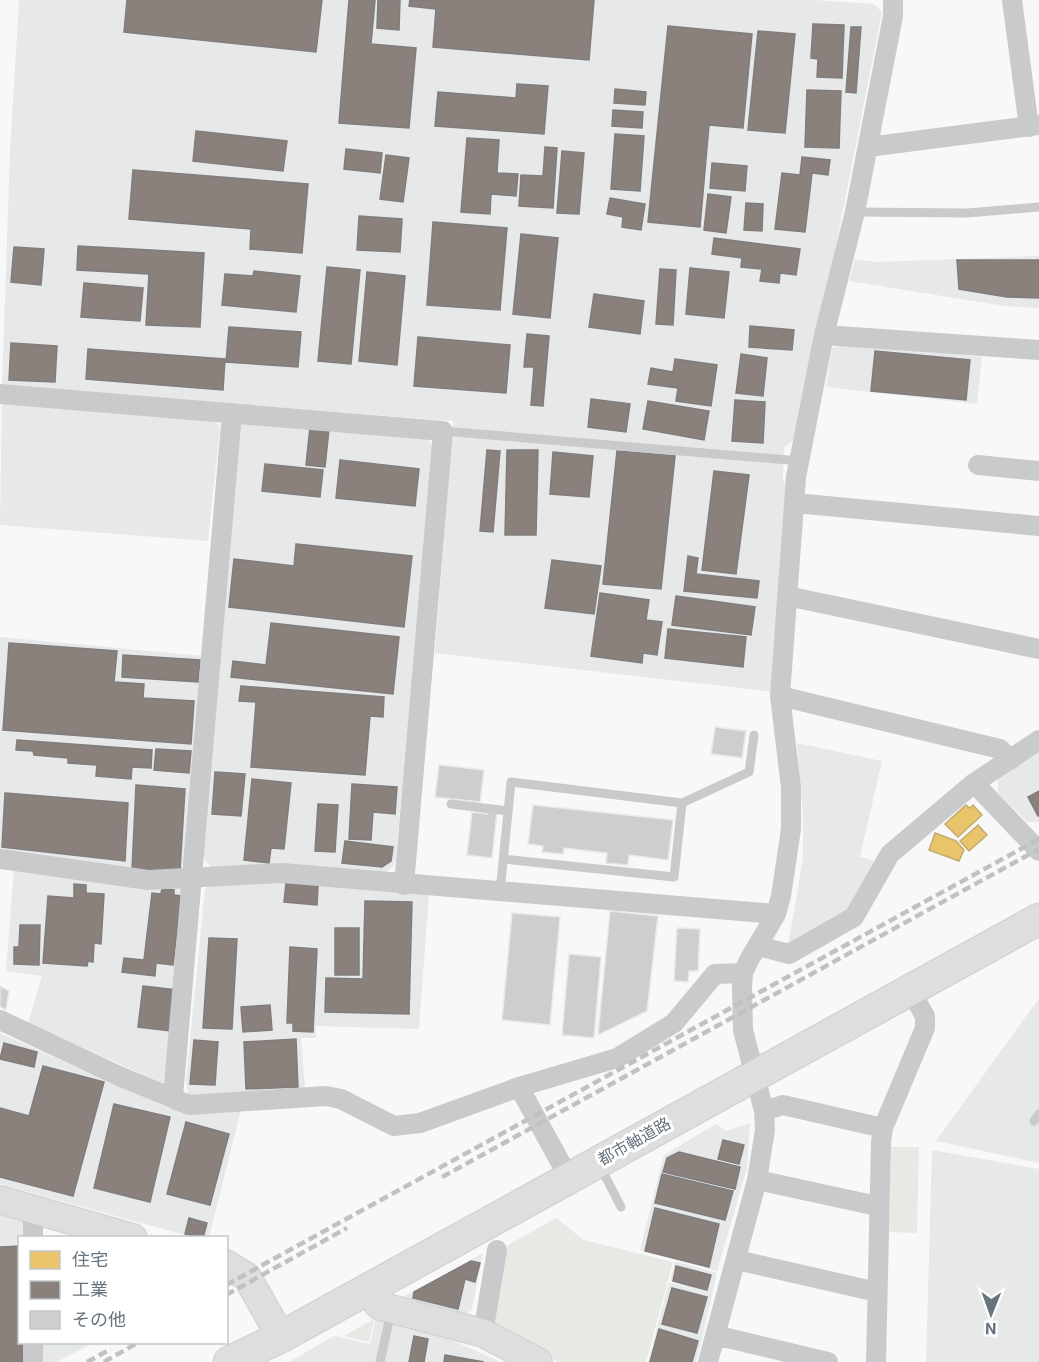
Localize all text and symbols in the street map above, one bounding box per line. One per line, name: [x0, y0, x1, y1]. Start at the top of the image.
street label: 都市軸道路: [595, 1114, 674, 1169]
legend: [18, 1236, 228, 1344]
text: 住宅: [72, 1249, 108, 1270]
text: 工業: [72, 1279, 108, 1300]
north arrow: [961, 1284, 1021, 1344]
text: その他: [72, 1309, 126, 1330]
text: N: [985, 1319, 997, 1338]

